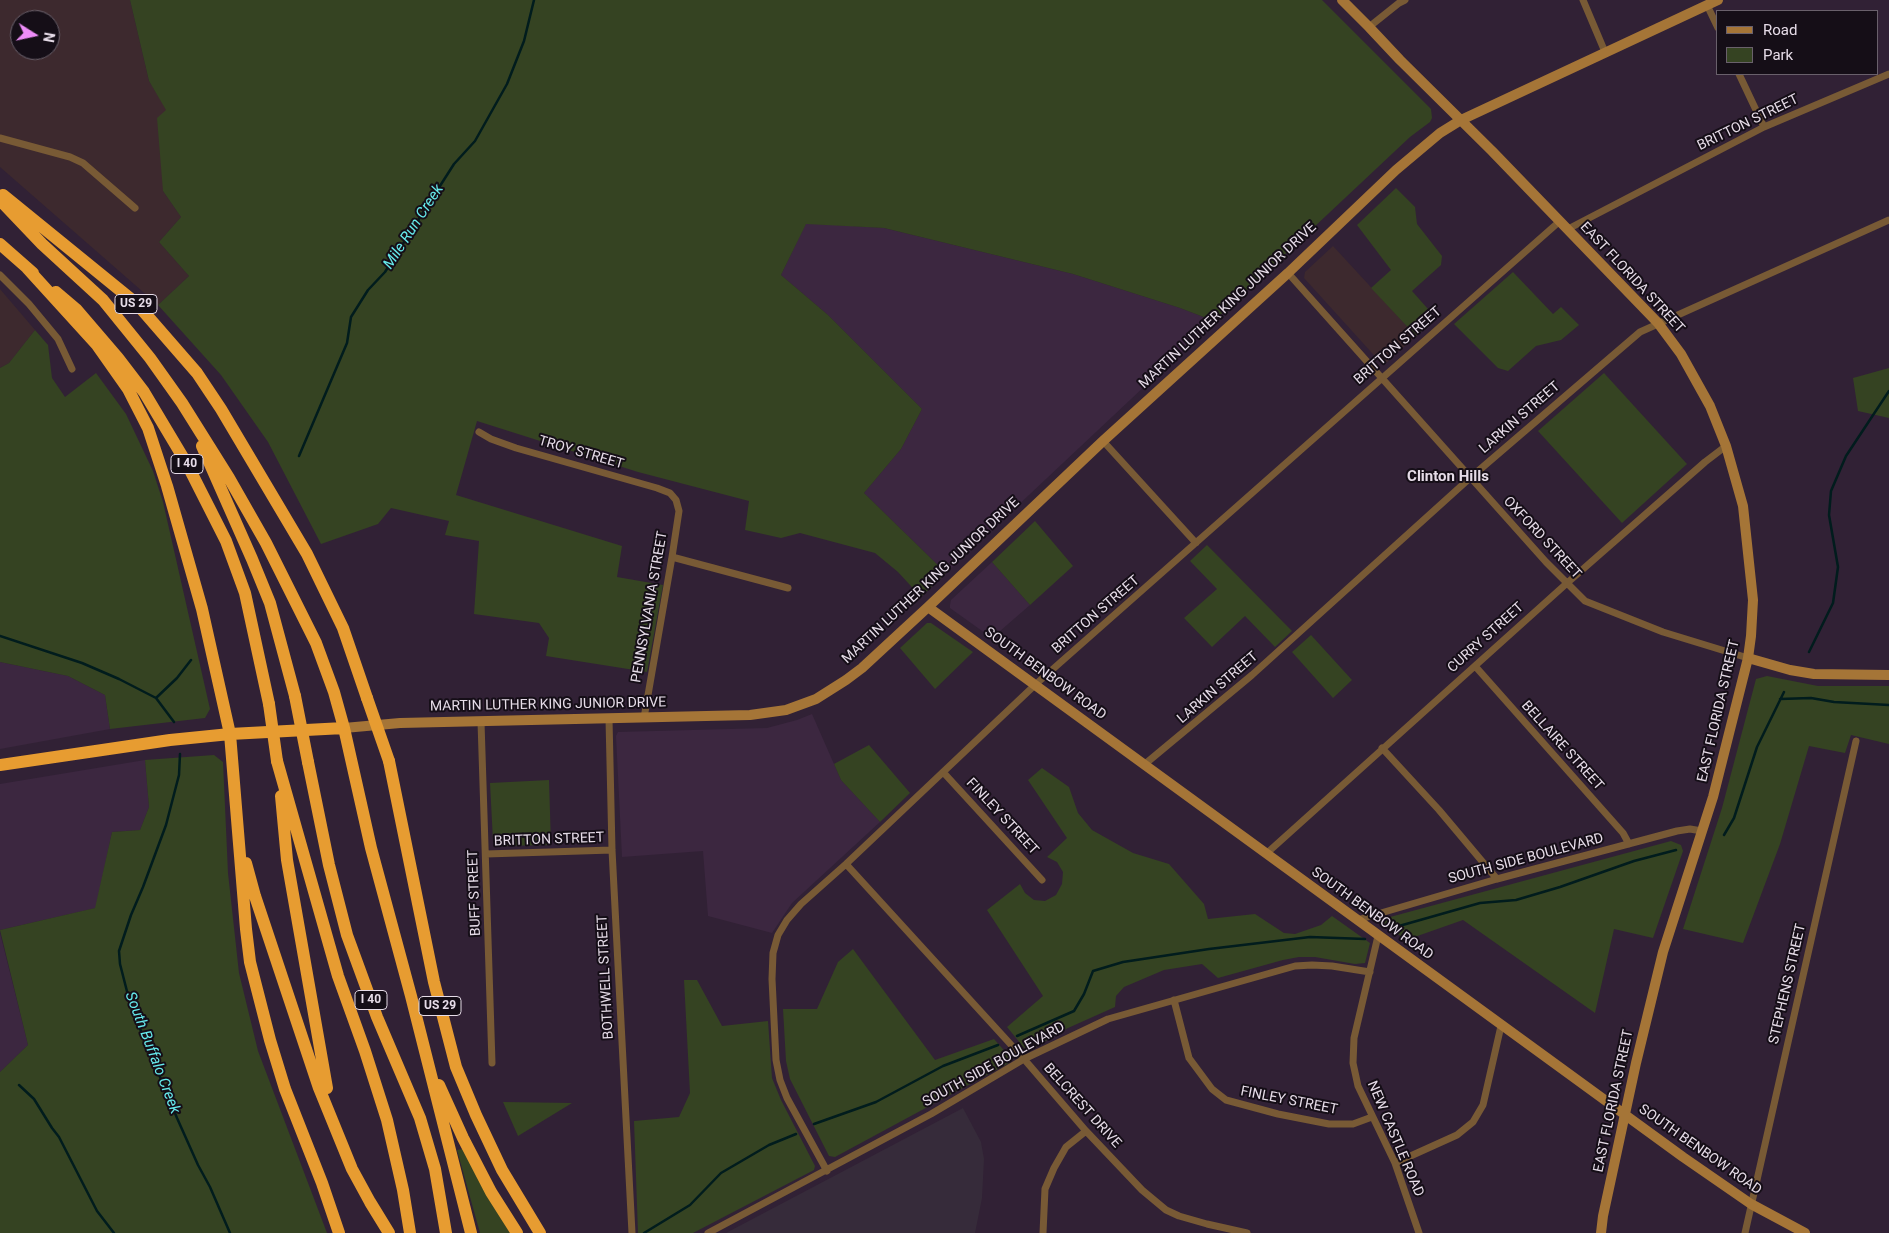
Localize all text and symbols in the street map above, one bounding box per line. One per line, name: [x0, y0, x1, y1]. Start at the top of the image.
north arrow: [10, 10, 60, 60]
legend: [1716, 10, 1879, 75]
text: Road: [1763, 21, 1797, 39]
text: N: [40, 31, 58, 44]
text: Park: [1763, 46, 1793, 64]
street label: BRITTON STREET: [1695, 91, 1801, 155]
water label: Mile Run Creek: [380, 181, 448, 273]
street label: MARTIN LUTHER KING JUNIOR DRIVE: [1136, 219, 1320, 393]
street label: EAST FLORIDA STREET: [1576, 219, 1688, 337]
road number: US 29: [115, 294, 157, 314]
street label: BRITTON STREET: [1351, 303, 1445, 389]
street label: LARKIN STREET: [1476, 378, 1564, 458]
street label: TROY STREET: [536, 433, 626, 473]
road number: I 40: [171, 454, 203, 474]
district label: Clinton Hills: [1407, 468, 1489, 486]
street label: OXFORD STREET: [1500, 493, 1584, 583]
street label: MARTIN LUTHER KING JUNIOR DRIVE: [839, 494, 1023, 668]
street label: PENNSYLVANIA STREET: [628, 530, 672, 684]
street label: BRITTON STREET: [1049, 572, 1143, 658]
street label: CURRY STREET: [1444, 599, 1528, 677]
street label: SOUTH BENBOW ROAD: [981, 624, 1109, 724]
street label: EAST FLORIDA STREET: [1694, 638, 1744, 784]
street label: LARKIN STREET: [1174, 648, 1262, 728]
street label: MARTIN LUTHER KING JUNIOR DRIVE: [430, 695, 666, 715]
street label: BELLAIRE STREET: [1517, 698, 1607, 794]
street label: FINLEY STREET: [962, 775, 1042, 859]
street label: BRITTON STREET: [494, 830, 604, 850]
street label: SOUTH SIDE BOULEVARD: [1447, 830, 1605, 888]
street label: BUFF STREET: [465, 850, 485, 936]
street label: SOUTH BENBOW ROAD: [1308, 864, 1436, 964]
street label: BOTHWELL STREET: [594, 914, 618, 1040]
street label: STEPHENS STREET: [1766, 922, 1810, 1046]
water label: South Buffalo Creek: [120, 989, 184, 1117]
road number: I 40: [355, 990, 387, 1010]
road number: US 29: [419, 996, 461, 1016]
street label: SOUTH SIDE BOULEVARD: [920, 1019, 1068, 1111]
street label: EAST FLORIDA STREET: [1591, 1028, 1637, 1174]
street label: BELCREST DRIVE: [1040, 1060, 1124, 1152]
street label: NEW CASTLE ROAD: [1363, 1079, 1427, 1199]
street label: FINLEY STREET: [1239, 1083, 1339, 1119]
street label: SOUTH BENBOW ROAD: [1635, 1101, 1765, 1199]

